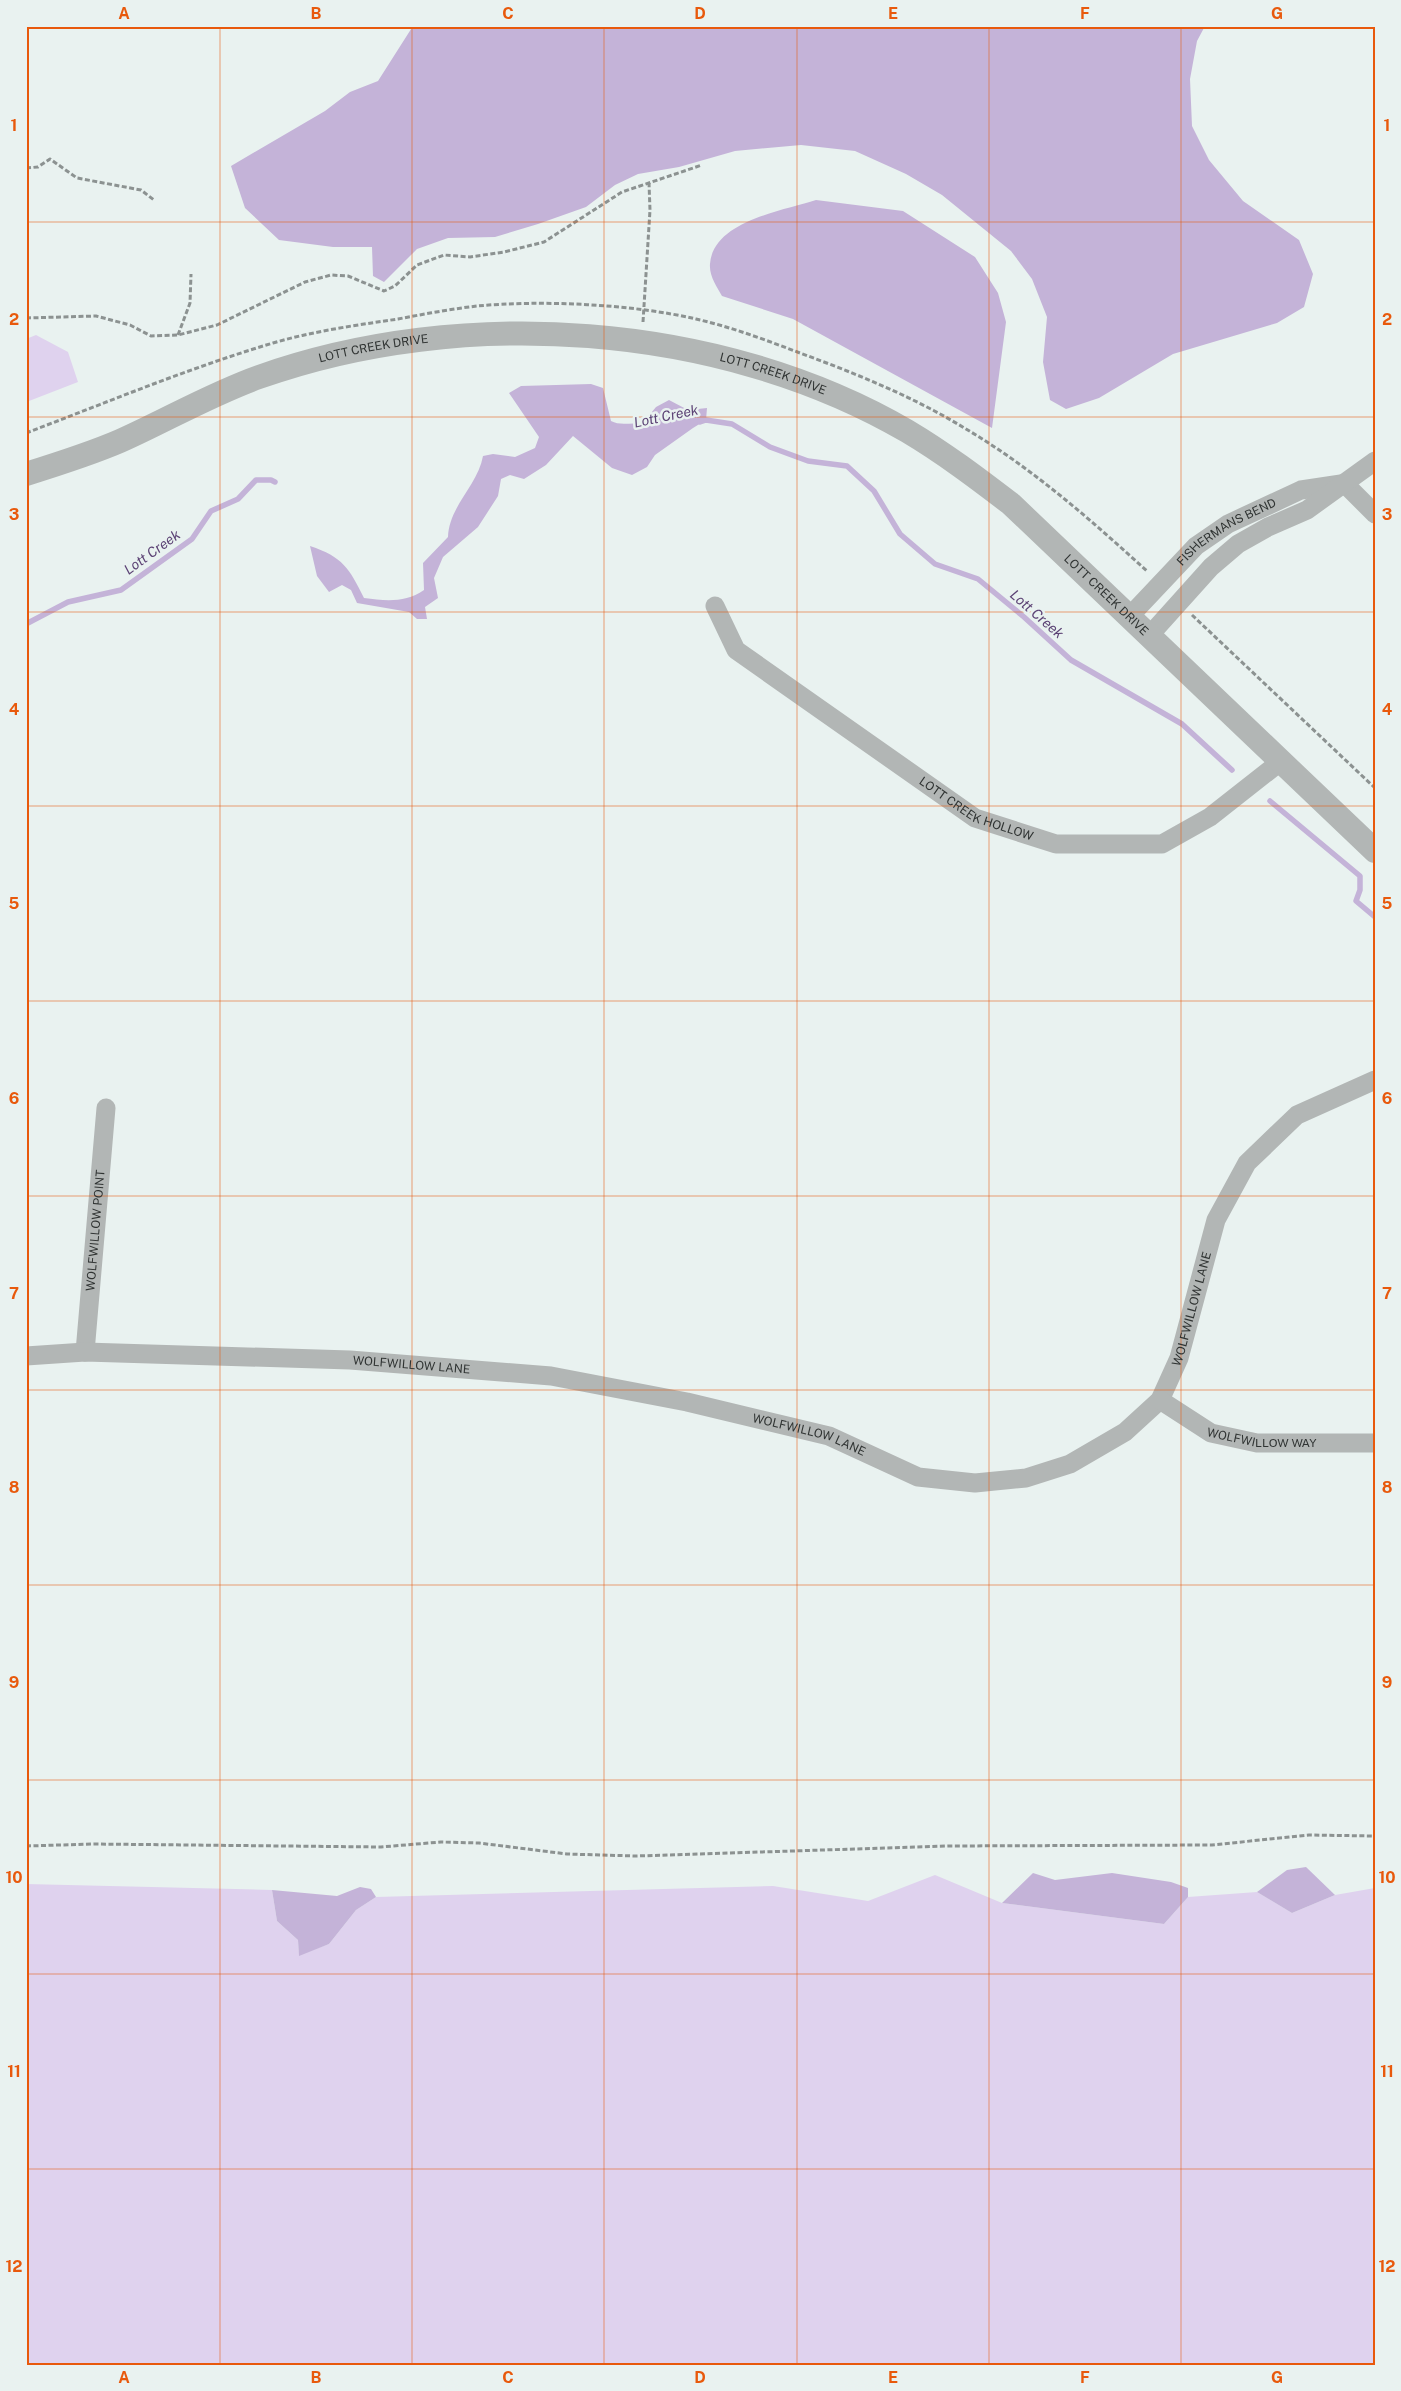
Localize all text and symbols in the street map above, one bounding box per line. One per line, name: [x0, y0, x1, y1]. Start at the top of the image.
text: A: [118, 4, 130, 23]
text: B: [311, 4, 322, 23]
text: C: [502, 4, 514, 23]
text: D: [694, 4, 706, 23]
text: E: [888, 4, 898, 23]
text: F: [1080, 4, 1090, 23]
text: G: [1271, 4, 1283, 23]
text: 1: [11, 116, 17, 135]
text: 1: [1384, 116, 1390, 135]
text: 2: [9, 310, 19, 329]
text: 2: [1382, 310, 1392, 329]
street label: LOTT CREEK DRIVE: [317, 332, 429, 365]
street label: LOTT CREEK DRIVE: [718, 350, 828, 398]
water label: Lott Creek: [632, 401, 700, 431]
street label: FISHERMANS BEND: [1174, 496, 1278, 569]
text: 3: [9, 505, 19, 524]
text: 3: [1382, 505, 1392, 524]
water label: Lott Creek: [121, 526, 183, 578]
street label: LOTT CREEK DRIVE: [1061, 551, 1151, 638]
water label: Lott Creek: [1007, 587, 1067, 642]
text: 4: [9, 700, 20, 719]
text: 4: [1382, 700, 1393, 719]
street label: LOTT CREEK HOLLOW: [916, 774, 1036, 843]
text: 5: [9, 894, 20, 913]
text: 5: [1382, 894, 1393, 913]
text: 6: [9, 1089, 19, 1108]
text: 6: [1382, 1089, 1392, 1108]
street label: WOLFWILLOW POINT: [83, 1169, 108, 1292]
street label: WOLFWILLOW LANE: [1169, 1250, 1214, 1368]
text: 7: [9, 1284, 19, 1303]
text: 7: [1382, 1284, 1392, 1303]
street label: WOLFWILLOW LANE: [352, 1353, 471, 1377]
street label: WOLFWILLOW LANE: [751, 1411, 868, 1459]
street label: WOLFWILLOW WAY: [1206, 1425, 1317, 1450]
text: 8: [9, 1478, 20, 1497]
text: 8: [1382, 1478, 1393, 1497]
text: 9: [9, 1673, 19, 1692]
text: 9: [1382, 1673, 1392, 1692]
text: 10: [5, 1868, 23, 1887]
text: 10: [1378, 1868, 1396, 1887]
text: 11: [7, 2062, 21, 2081]
text: 11: [1380, 2062, 1394, 2081]
text: 12: [5, 2257, 23, 2276]
text: 12: [1378, 2257, 1396, 2276]
text: A: [118, 2368, 130, 2387]
text: B: [311, 2368, 322, 2387]
text: C: [502, 2368, 514, 2387]
text: D: [694, 2368, 706, 2387]
text: E: [888, 2368, 898, 2387]
text: F: [1080, 2368, 1090, 2387]
text: G: [1271, 2368, 1283, 2387]

